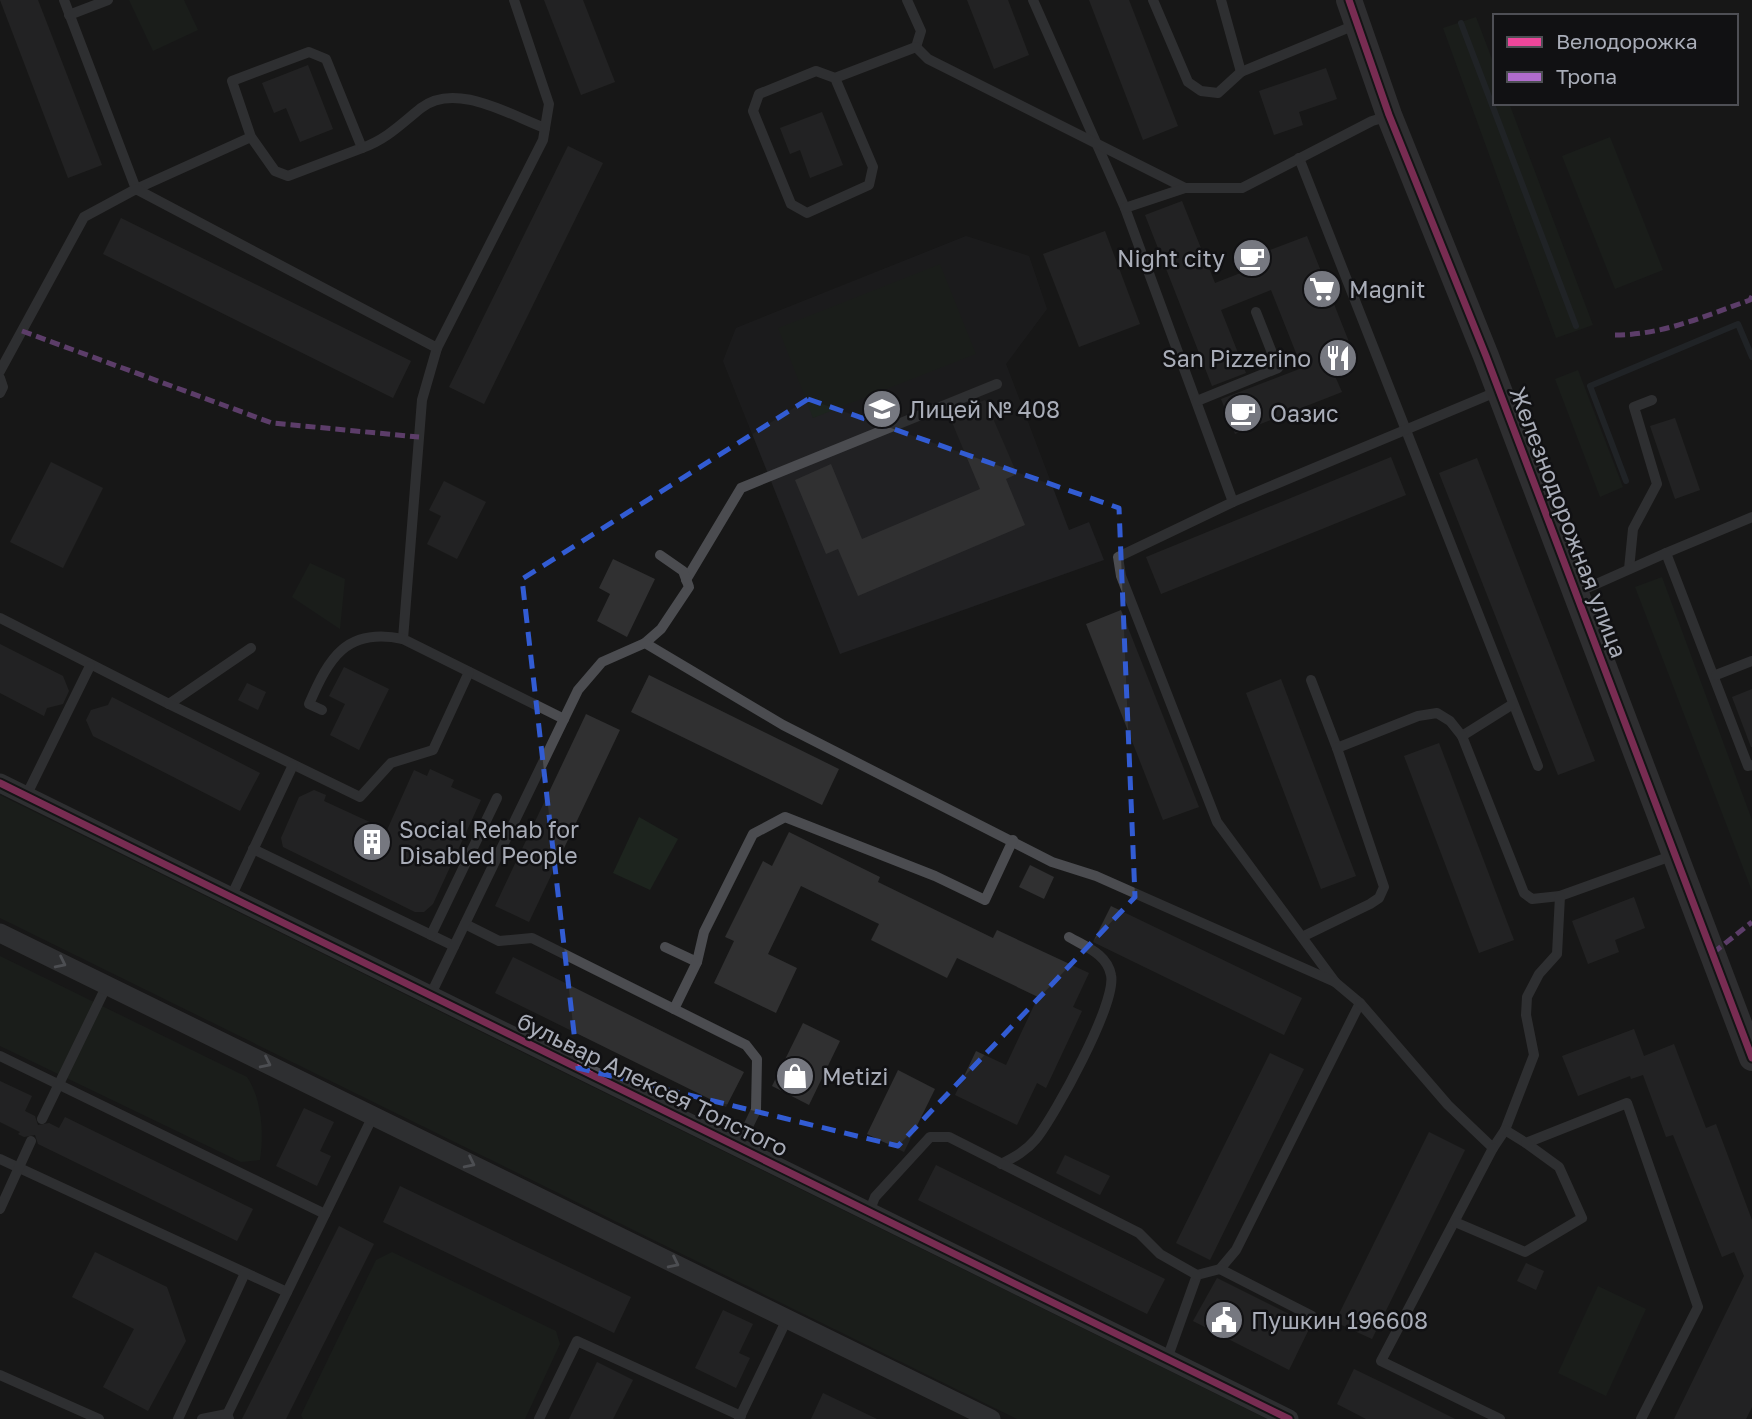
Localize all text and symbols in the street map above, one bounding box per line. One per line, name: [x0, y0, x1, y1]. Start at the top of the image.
legend: [1493, 14, 1738, 105]
text: Велодорожка: [1556, 28, 1698, 54]
text: Тропа: [1556, 63, 1617, 89]
cafe icon: Night city: [1231, 237, 1273, 279]
place label: Night city: [1117, 244, 1225, 272]
supermarket icon: Magnit: [1301, 268, 1343, 310]
place label: Magnit: [1349, 275, 1425, 303]
restaurant icon: San Pizzerino: [1317, 337, 1359, 379]
place label: San Pizzerino: [1162, 344, 1311, 372]
street label: Железнодорожная улица: [1504, 383, 1634, 661]
school or university icon: Лицей № 408: [861, 388, 903, 430]
cafe icon: Оазис: [1222, 392, 1264, 434]
place label: Лицей № 408: [909, 395, 1060, 423]
place label: Оазис: [1270, 399, 1339, 427]
place label: Social Rehab for Disabled People: [399, 815, 579, 869]
building icon: Social Rehab for Disabled People: [351, 821, 393, 863]
one-way arrow: [54, 954, 66, 968]
street label: бульвар Алексея Толстого: [513, 1006, 793, 1162]
one-way arrow: [259, 1055, 271, 1069]
shop icon: Metizi: [774, 1055, 816, 1097]
place label: Metizi: [822, 1062, 888, 1090]
one-way arrow: [463, 1155, 475, 1169]
one-way arrow: [667, 1255, 679, 1269]
public building icon: Пушкин 196608: [1203, 1299, 1245, 1341]
place label: Пушкин 196608: [1251, 1306, 1428, 1334]

